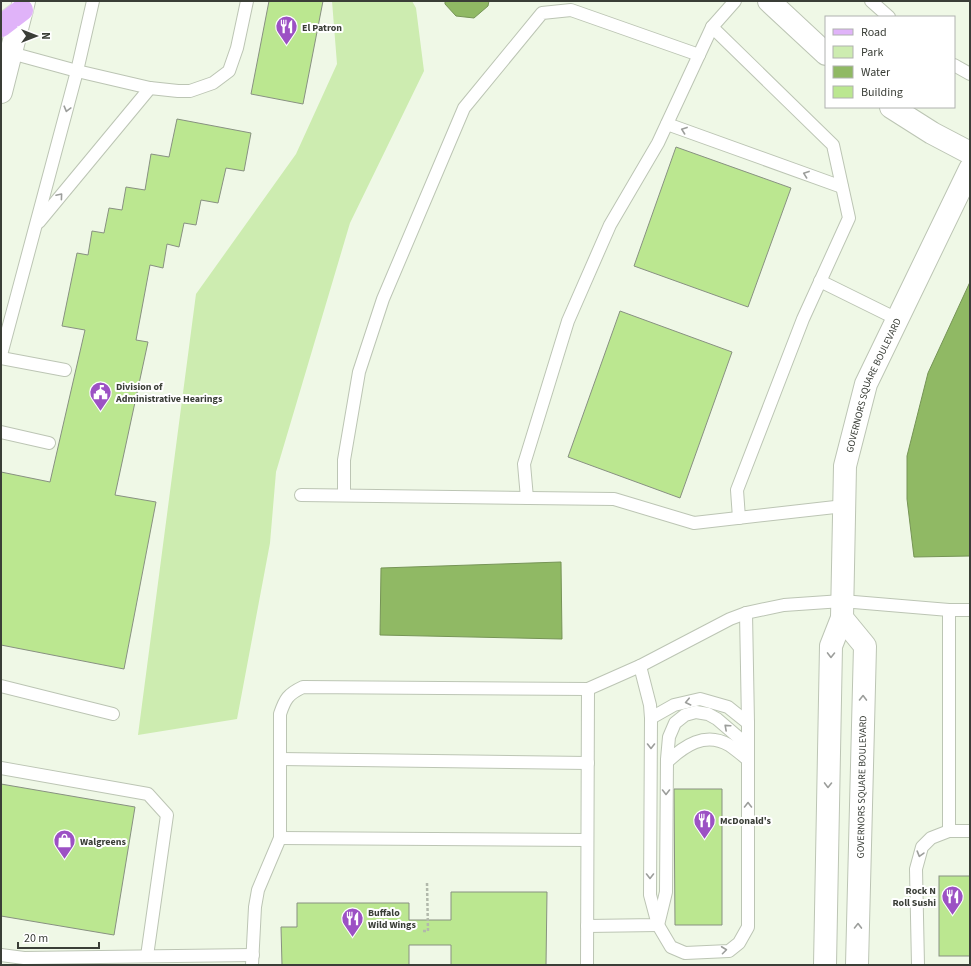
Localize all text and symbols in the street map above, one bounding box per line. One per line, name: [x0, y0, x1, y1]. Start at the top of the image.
restaurant icon: El Patron: [274, 14, 300, 47]
north arrow: [16, 16, 56, 56]
legend: [825, 16, 955, 108]
place label: El Patron: [302, 21, 342, 35]
text: Road: [861, 24, 887, 41]
text: N: [38, 32, 53, 40]
text: Park: [861, 44, 883, 61]
text: Water: [861, 64, 891, 81]
text: Building: [861, 84, 903, 101]
one-way arrow: [63, 105, 72, 112]
one-way arrow: [680, 126, 687, 135]
one-way arrow: [802, 171, 809, 179]
one-way arrow: [56, 193, 63, 201]
street label: GOVERNORS SQUARE BOULEVARD: [843, 316, 905, 454]
public building icon: Division of Administrative Hearings: [87, 379, 113, 412]
place label: Division of Administrative Hearings: [115, 380, 223, 406]
one-way arrow: [827, 652, 835, 658]
one-way arrow: [859, 695, 867, 701]
one-way arrow: [685, 697, 692, 706]
street label: GOVERNORS SQUARE BOULEVARD: [854, 715, 870, 859]
one-way arrow: [724, 725, 732, 732]
one-way arrow: [647, 743, 655, 749]
one-way arrow: [824, 782, 833, 788]
one-way arrow: [662, 789, 670, 795]
one-way arrow: [744, 802, 752, 808]
restaurant icon: McDonald's: [691, 807, 717, 840]
place label: McDonald's: [720, 814, 772, 828]
shop icon: Walgreens: [51, 828, 77, 861]
place label: Walgreens: [80, 835, 126, 849]
one-way arrow: [916, 850, 925, 857]
one-way arrow: [646, 873, 654, 879]
restaurant icon: Rock N Roll Sushi: [939, 883, 965, 916]
place label: Rock N Roll Sushi: [893, 884, 936, 910]
restaurant icon: Buffalo Wild Wings: [339, 905, 365, 938]
place label: Buffalo Wild Wings: [368, 906, 416, 932]
one-way arrow: [854, 923, 862, 929]
scale bar: [18, 924, 99, 950]
text: 20 m: [24, 930, 48, 947]
one-way arrow: [721, 946, 727, 955]

